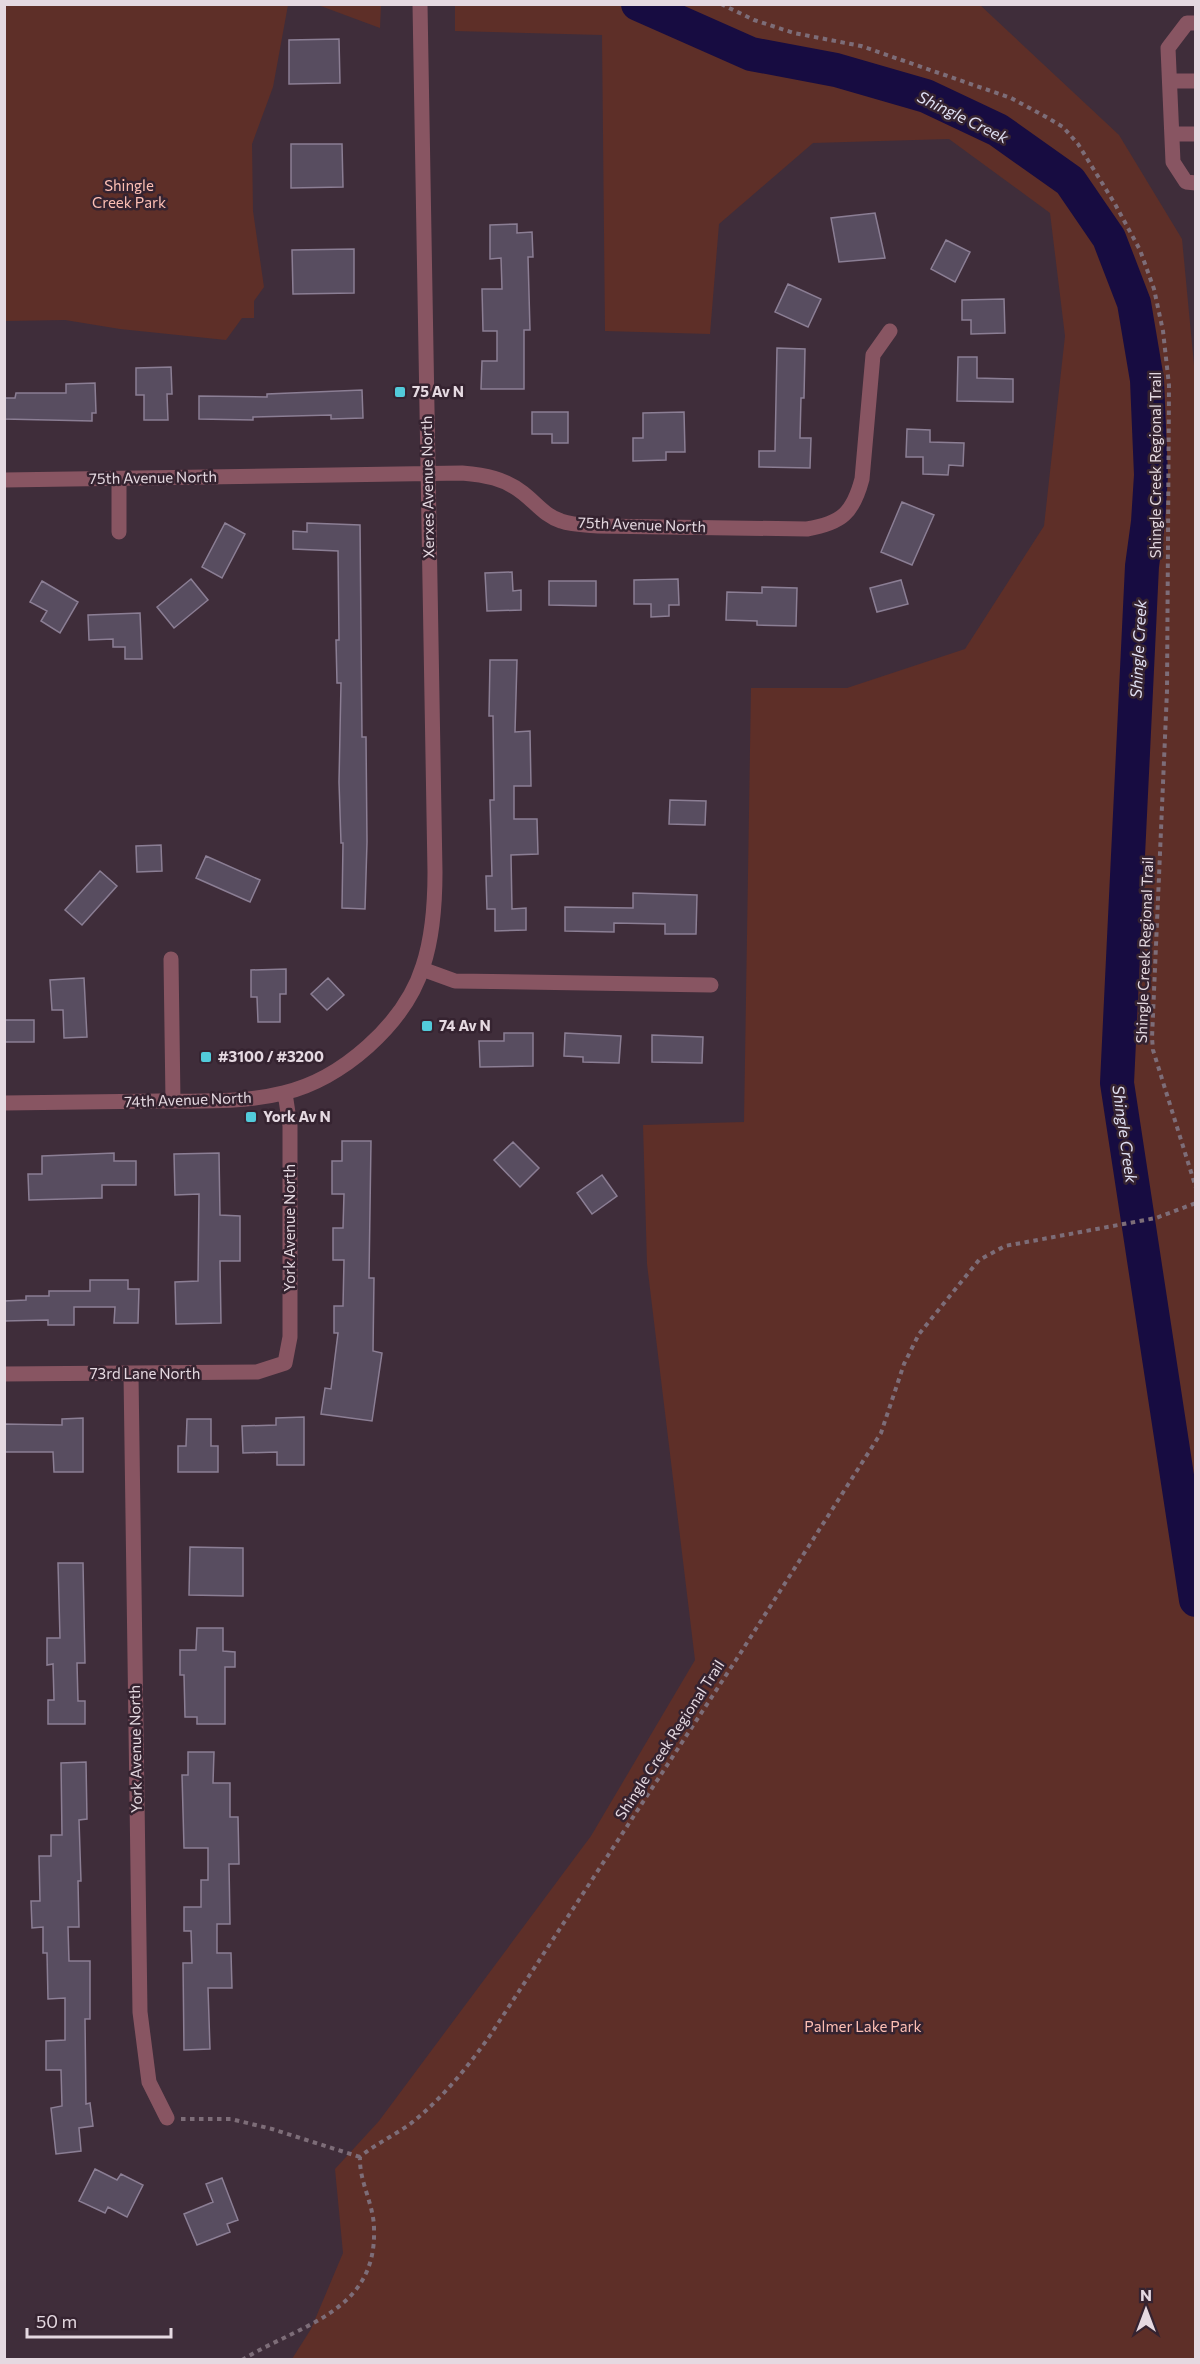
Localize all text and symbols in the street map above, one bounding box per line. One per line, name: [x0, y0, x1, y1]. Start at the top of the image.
water label: Shingle Creek: [915, 86, 1012, 147]
park label: Shingle Creek Park: [92, 176, 166, 211]
street label: Shingle Creek Regional Trail: [1146, 372, 1164, 558]
place label: 75 Av N: [412, 382, 464, 400]
marker: 75 Av N: [393, 385, 407, 399]
street label: Xerxes Avenue North: [417, 416, 437, 559]
street label: 75th Avenue North: [89, 467, 217, 487]
street label: 75th Avenue North: [578, 513, 706, 535]
water label: Shingle Creek: [1125, 599, 1150, 699]
street label: Shingle Creek Regional Trail: [1132, 856, 1156, 1044]
place label: 74 Av N: [439, 1016, 491, 1034]
marker: 74 Av N: [420, 1019, 434, 1033]
place label: #3100 / #3200: [218, 1047, 324, 1065]
marker: #3100 / #3200: [199, 1050, 213, 1064]
water label: Shingle Creek: [1109, 1084, 1142, 1184]
street label: 74th Avenue North: [124, 1088, 252, 1110]
place label: York Av N: [263, 1107, 331, 1125]
marker: York Av N: [244, 1110, 258, 1124]
street label: York Avenue North: [280, 1164, 298, 1292]
street label: 73rd Lane North: [90, 1364, 200, 1382]
street label: Shingle Creek Regional Trail: [611, 1656, 728, 1823]
street label: York Avenue North: [125, 1685, 145, 1813]
park label: Palmer Lake Park: [804, 2017, 922, 2035]
north arrow: [1116, 2280, 1176, 2340]
text: N: [1140, 2285, 1152, 2304]
scale bar: [27, 2301, 171, 2339]
text: 50 m: [36, 2310, 77, 2332]

